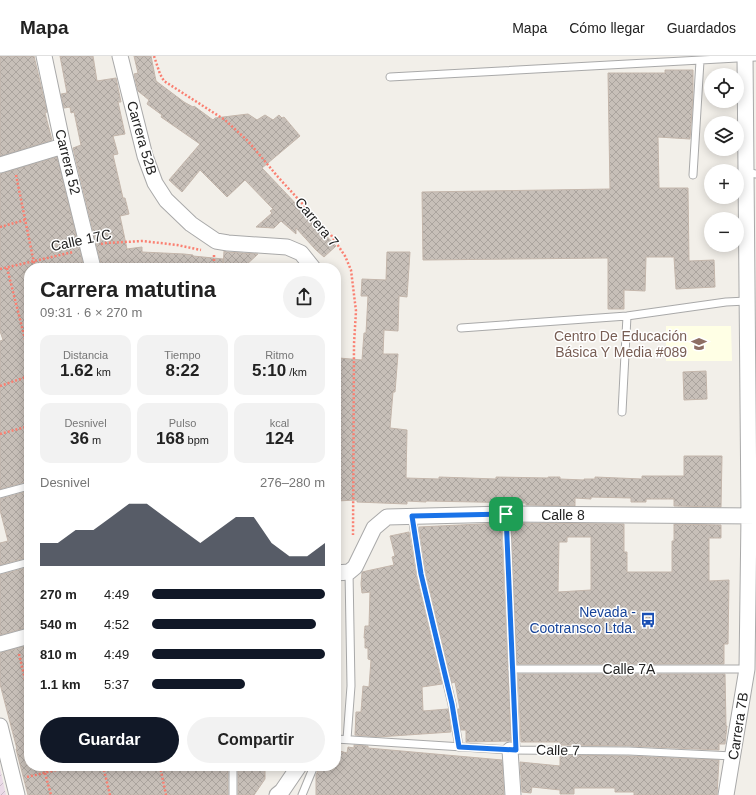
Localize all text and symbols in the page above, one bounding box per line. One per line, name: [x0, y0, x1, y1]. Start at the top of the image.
text: Mapa: [20, 17, 69, 38]
text: Mapa: [512, 20, 547, 36]
text: Cómo llegar: [569, 20, 645, 36]
text: Guardados: [667, 20, 736, 36]
map controls: [704, 68, 744, 252]
button: locate: [704, 68, 744, 108]
street label: Carrera 52B: [124, 99, 160, 177]
button: layers: [704, 116, 744, 156]
street label: Carrera 52: [52, 128, 84, 197]
button: +: [704, 164, 744, 204]
street label: Carrera 7: [292, 194, 342, 250]
button: −: [704, 212, 744, 252]
street label: Calle 17C: [49, 226, 113, 254]
button: share: [283, 276, 325, 318]
text: Carrera matutina: [40, 277, 216, 302]
text: 09:31 · 6 × 270 m: [40, 305, 142, 320]
place label: Centro De Educación Básica Y Media #089: [554, 328, 687, 360]
school or university icon: Centro De Educación Básica Y Media #089: [690, 335, 708, 353]
text: Distancia: [63, 349, 108, 361]
text: Tiempo: [164, 349, 201, 361]
text: Ritmo: [265, 349, 294, 361]
text: 1.62: [60, 361, 93, 380]
text: 8:22: [165, 361, 200, 380]
text: 5:10: [252, 361, 286, 380]
text: km: [93, 366, 111, 378]
text: /km: [286, 366, 307, 378]
text: Desnivel: [64, 417, 107, 429]
text: Pulso: [169, 417, 196, 429]
text: kcal: [270, 417, 289, 429]
text: 36: [70, 429, 89, 448]
text: 168: [156, 429, 184, 448]
text: 124: [265, 429, 294, 448]
text: m: [89, 434, 101, 446]
text: bpm: [184, 434, 209, 446]
text: Desnivel: [40, 475, 90, 490]
text: 276–280 m: [260, 475, 325, 490]
pin: [489, 497, 523, 531]
icon: arrive: [495, 503, 517, 525]
street label: Calle 8: [541, 507, 585, 523]
text: 270 m: [40, 587, 77, 602]
text: 4:49: [104, 587, 129, 602]
place label: Nevada - Cootransco Ltda.: [529, 604, 636, 636]
bus stop icon: Nevada - Cootransco Ltda.: [639, 611, 657, 629]
text: 540 m: [40, 617, 77, 632]
text: 4:52: [104, 617, 129, 632]
text: 810 m: [40, 647, 77, 662]
text: 4:49: [104, 647, 129, 662]
street label: Calle 7A: [603, 661, 656, 677]
text: 1.1 km: [40, 677, 80, 692]
text: 5:37: [104, 677, 129, 692]
street label: Carrera 7B: [725, 691, 751, 761]
button: Guardar: [40, 717, 179, 763]
button: Compartir: [187, 717, 325, 763]
street label: Calle 7: [536, 742, 580, 758]

